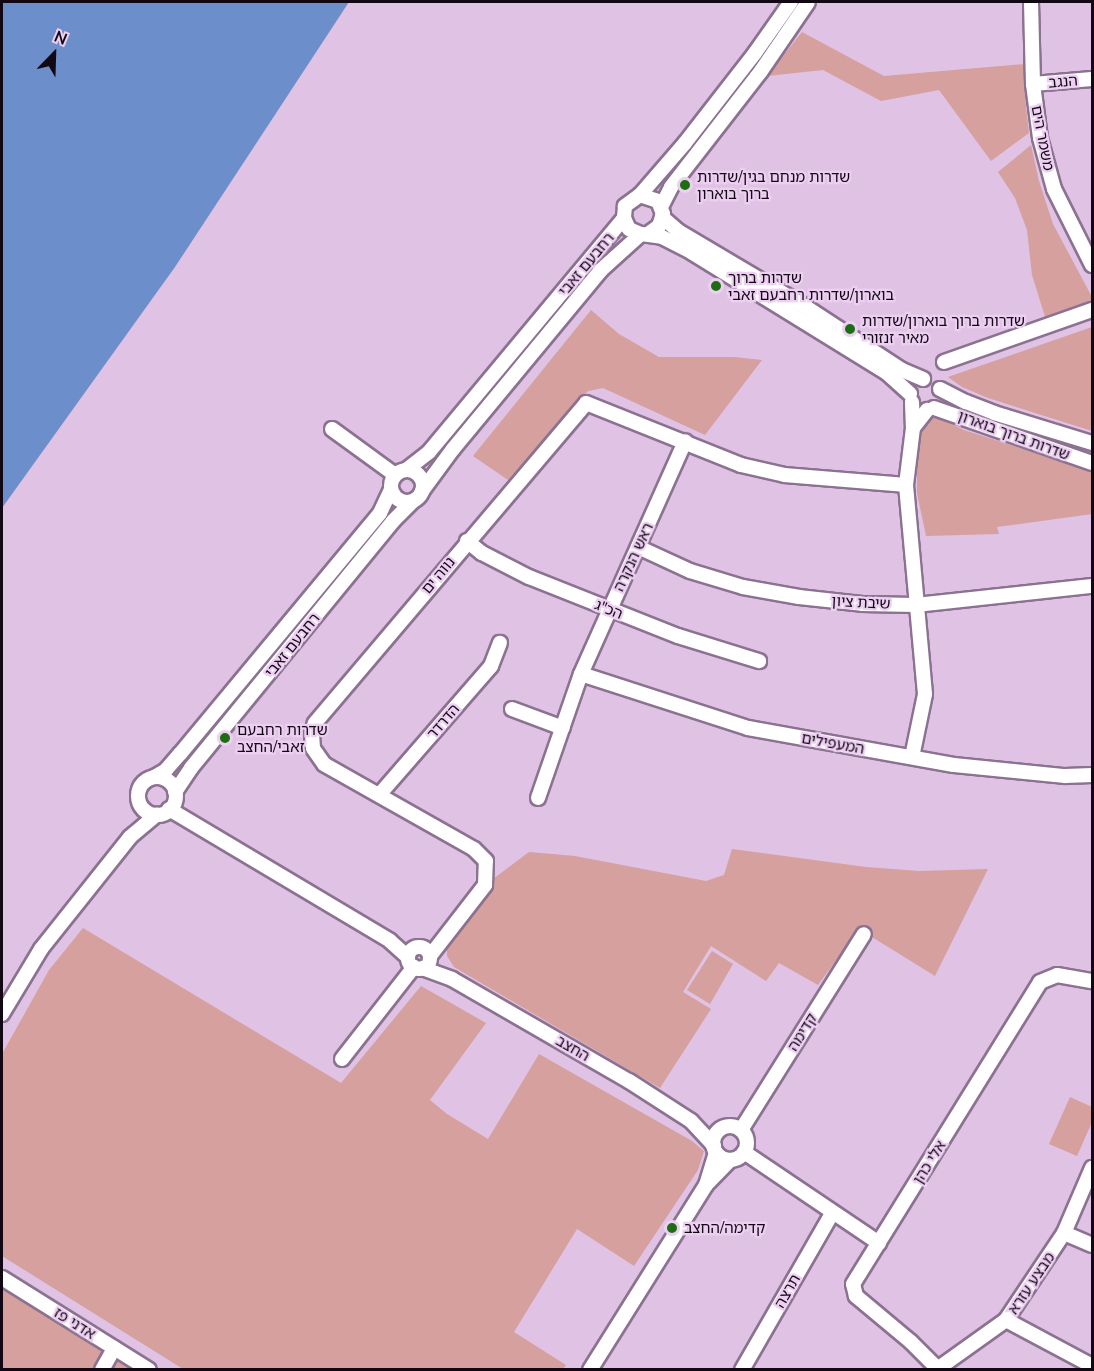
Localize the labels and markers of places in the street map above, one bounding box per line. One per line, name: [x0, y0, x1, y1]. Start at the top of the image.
place label: שדרות מנחם בגין/שדרות ברוך בוארון: [697, 167, 850, 202]
marker: שדרות מנחם בגין/שדרות ברוך בוארון: [678, 178, 692, 192]
place label: שדרות ברוך בוארון/שדרות רחבעם זאבי: [728, 268, 894, 303]
marker: שדרות ברוך בוארון/שדרות רחבעם זאבי: [709, 279, 723, 293]
place label: שדרות ברוך בוארון/שדרות מאיר זנזורי: [862, 311, 1025, 346]
marker: שדרות ברוך בוארון/שדרות מאיר זנזורי: [843, 322, 857, 336]
place label: שדרות רחבעם זאבי/החצב: [237, 720, 328, 755]
marker: שדרות רחבעם זאבי/החצב: [218, 731, 232, 745]
place label: קדימה/החצב: [684, 1219, 765, 1237]
marker: קדימה/החצב: [665, 1221, 679, 1235]

